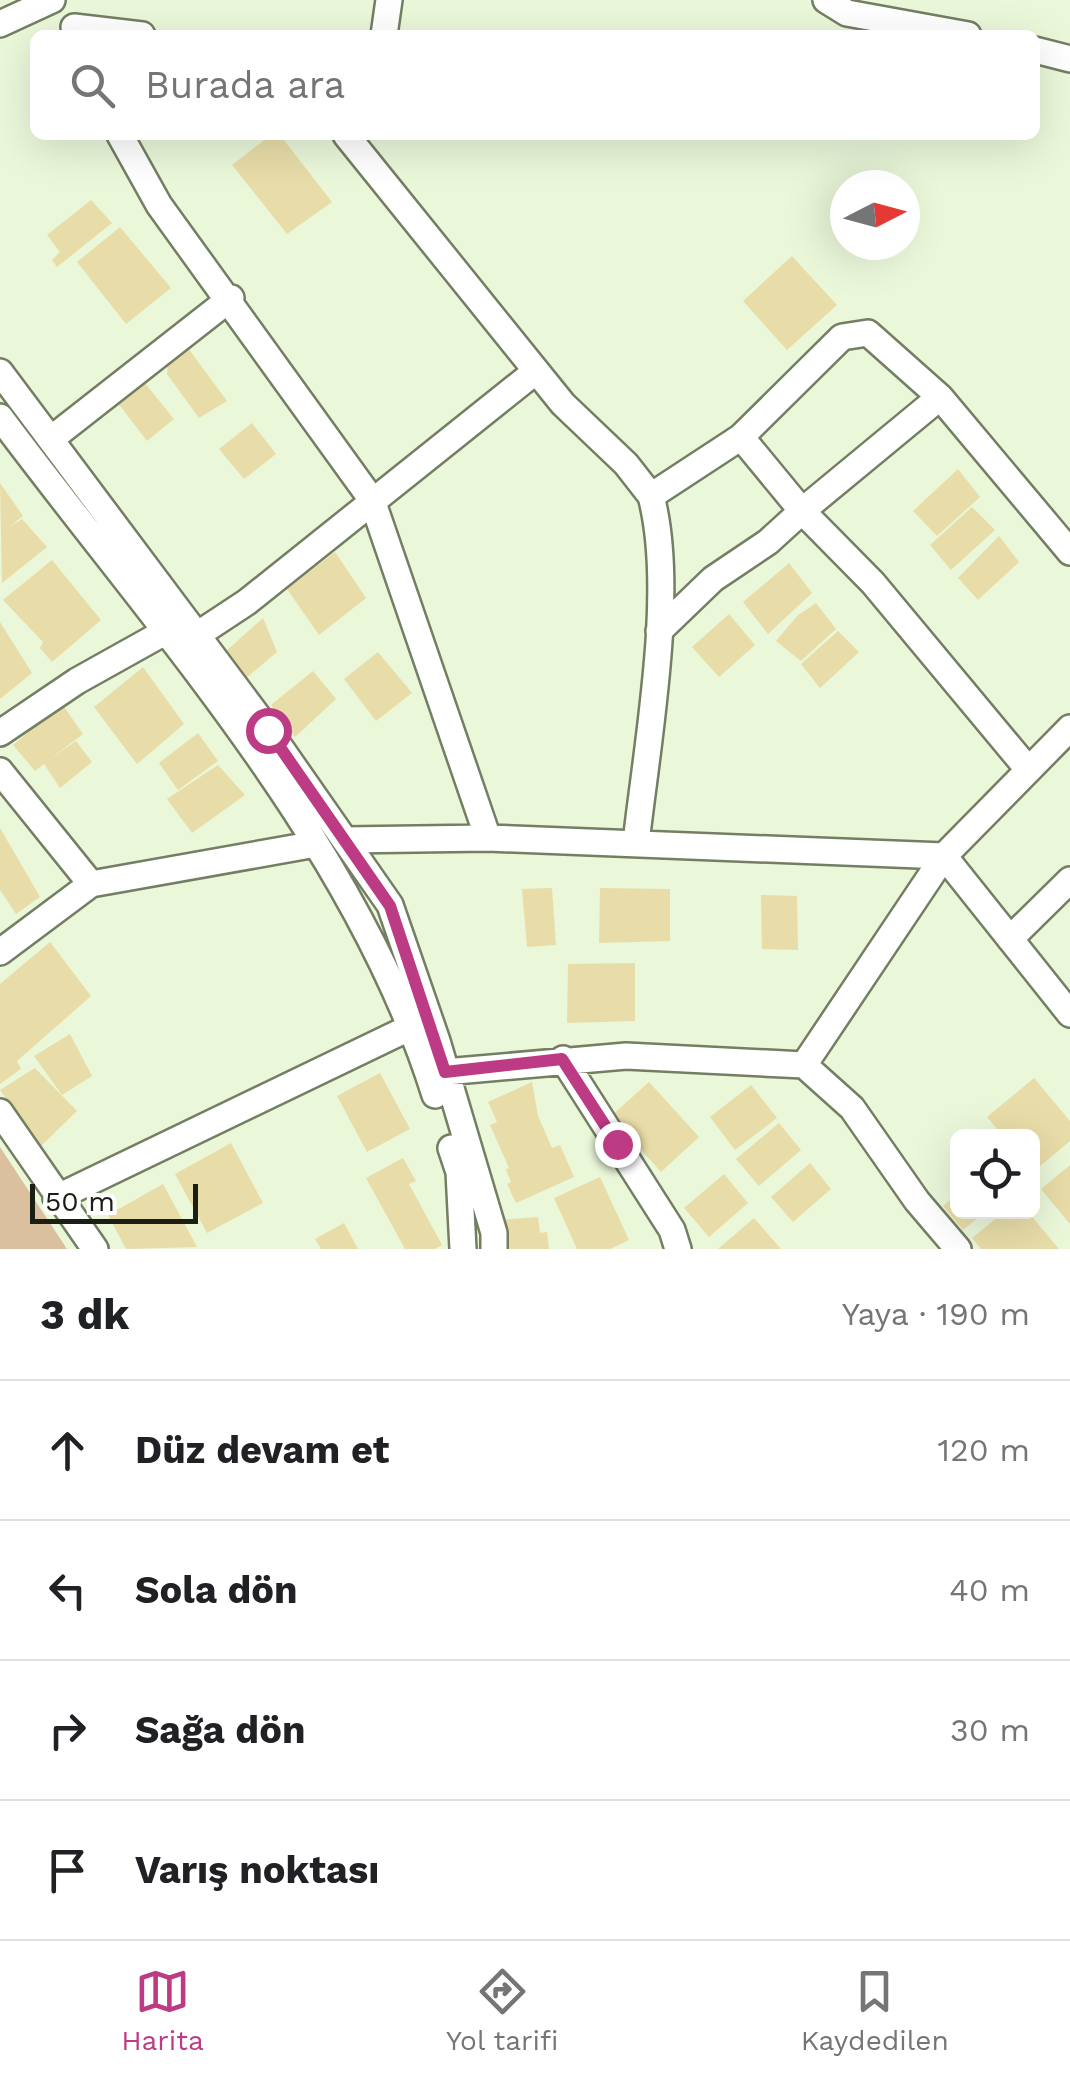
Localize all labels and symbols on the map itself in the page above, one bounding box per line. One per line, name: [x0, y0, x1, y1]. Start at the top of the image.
north arrow: [830, 170, 920, 260]
route start: [246, 708, 292, 754]
route end: [595, 1122, 641, 1168]
scale bar: [30, 1179, 198, 1224]

